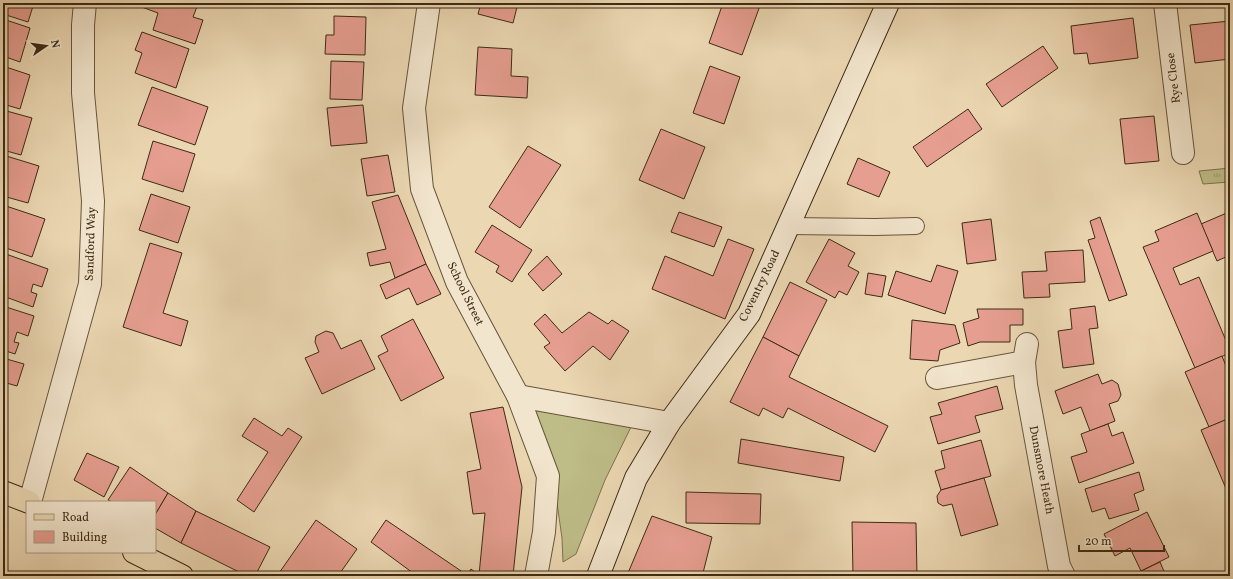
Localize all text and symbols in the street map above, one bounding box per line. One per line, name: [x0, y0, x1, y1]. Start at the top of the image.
north arrow: [26, 26, 66, 66]
text: N: [46, 39, 62, 50]
street label: Rye Close: [1163, 51, 1185, 104]
street label: Sandford Way: [82, 206, 100, 281]
street label: Coventry Road: [736, 247, 784, 325]
street label: School Street: [443, 260, 487, 328]
street label: Dunsmore Heath: [1025, 424, 1057, 516]
legend: [26, 501, 156, 553]
text: Road: [62, 510, 89, 526]
scale bar: [1079, 527, 1164, 553]
text: Building: [62, 530, 107, 546]
text: 20 m: [1085, 534, 1112, 550]

